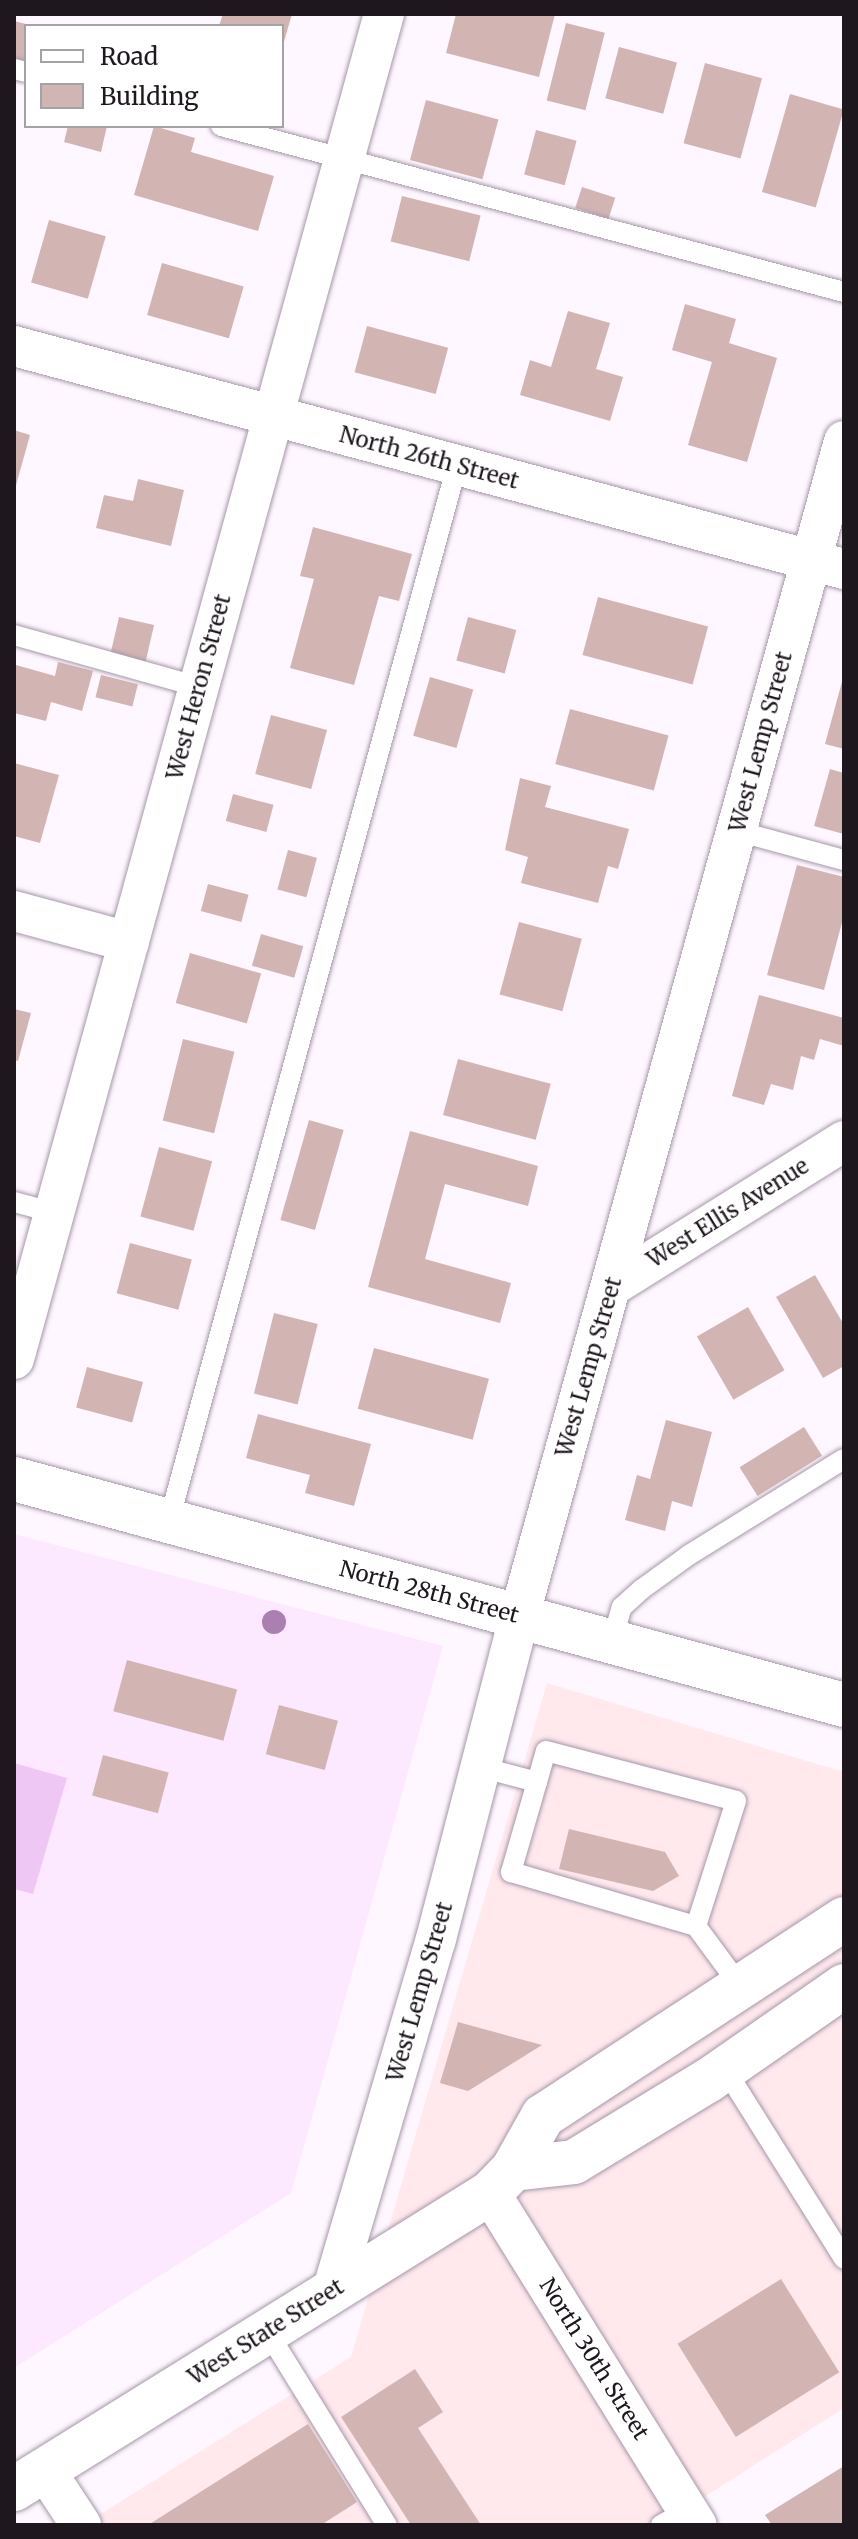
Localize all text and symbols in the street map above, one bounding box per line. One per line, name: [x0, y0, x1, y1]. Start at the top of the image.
legend: [24, 24, 284, 128]
text: Road: [100, 41, 158, 72]
text: Building: [100, 81, 199, 112]
street label: North 26th Street: [336, 421, 522, 495]
street label: West Heron Street: [162, 591, 236, 783]
street label: West Lemp Street: [724, 649, 798, 835]
street label: West Ellis Avenue: [642, 1153, 814, 1273]
street label: West Lemp Street: [551, 1274, 627, 1460]
street label: North 28th Street: [336, 1555, 522, 1629]
street label: West Lemp Street: [382, 1899, 458, 2085]
street label: North 30th Street: [534, 2273, 654, 2445]
street label: West State Street: [183, 2274, 349, 2390]

